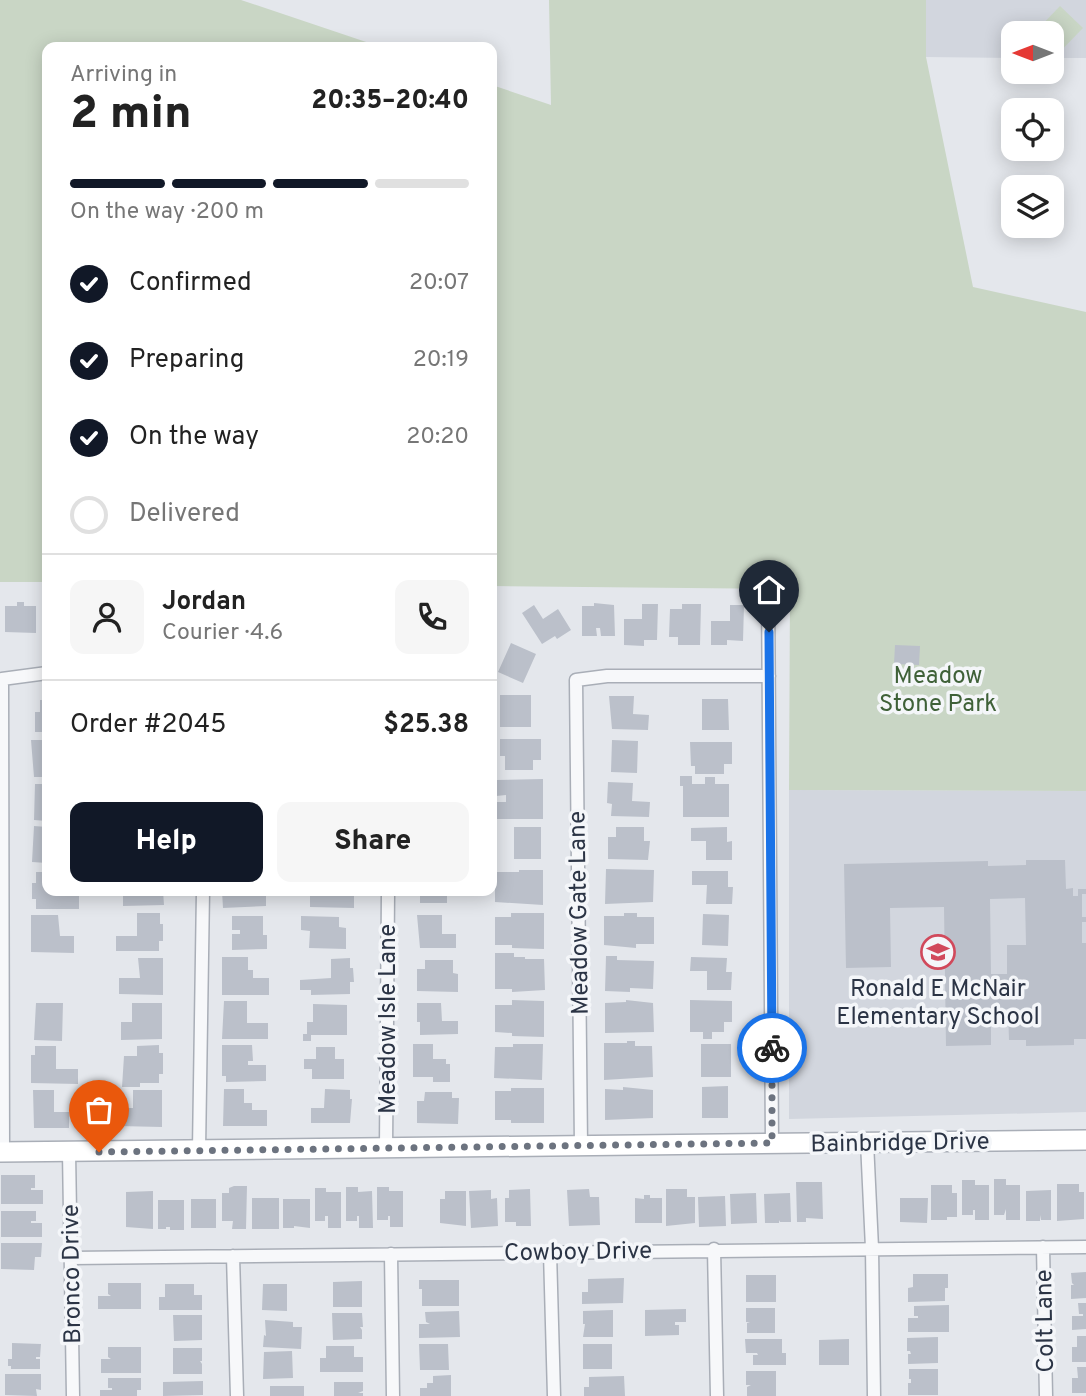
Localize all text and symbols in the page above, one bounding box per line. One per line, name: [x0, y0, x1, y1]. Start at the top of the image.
north arrow: [1001, 21, 1064, 84]
map controls: [1001, 21, 1064, 238]
text: Arriving in: [70, 61, 177, 90]
text: 20:35–20:40: [311, 85, 469, 118]
text: 2 min: [70, 86, 192, 145]
button: locate: [1001, 98, 1064, 161]
button: layers: [1001, 175, 1064, 238]
text: On the way · 200 m: [70, 198, 264, 227]
icon: check: [70, 265, 108, 303]
text: Confirmed: [129, 267, 252, 300]
text: 20:07: [409, 269, 469, 298]
icon: check: [70, 342, 108, 380]
text: Preparing: [129, 344, 244, 377]
text: 20:19: [413, 346, 469, 375]
icon: check: [70, 419, 108, 457]
text: On the way: [129, 421, 259, 454]
text: 20:20: [406, 423, 469, 452]
text: Delivered: [129, 498, 240, 531]
pin: [739, 560, 799, 632]
icon: home: [750, 571, 788, 609]
button: person: [70, 580, 144, 654]
button: phone: [395, 580, 469, 654]
text: Jordan: [162, 586, 246, 619]
text: Courier · 4.6: [162, 619, 283, 648]
park label: Meadow Stone Park: [879, 662, 997, 720]
text: Order #2045: [70, 709, 226, 742]
text: $25.38: [383, 709, 469, 742]
button: Help: [70, 802, 263, 882]
button: Share: [277, 802, 469, 882]
street label: Meadow Gate Lane: [563, 811, 597, 1015]
street label: Meadow Isle Lane: [374, 924, 404, 1114]
school or university icon: Ronald E McNair Elementary School: [919, 933, 957, 971]
place label: Ronald E McNair Elementary School: [836, 975, 1040, 1033]
courier: [737, 1013, 807, 1083]
icon: bike: [753, 1029, 791, 1067]
pin: [69, 1080, 129, 1152]
icon: bag: [80, 1091, 118, 1129]
street label: Bainbridge Drive: [810, 1127, 990, 1161]
street label: Bronco Drive: [57, 1204, 89, 1344]
street label: Cowboy Drive: [504, 1237, 652, 1269]
street label: Colt Lane: [1030, 1269, 1062, 1373]

